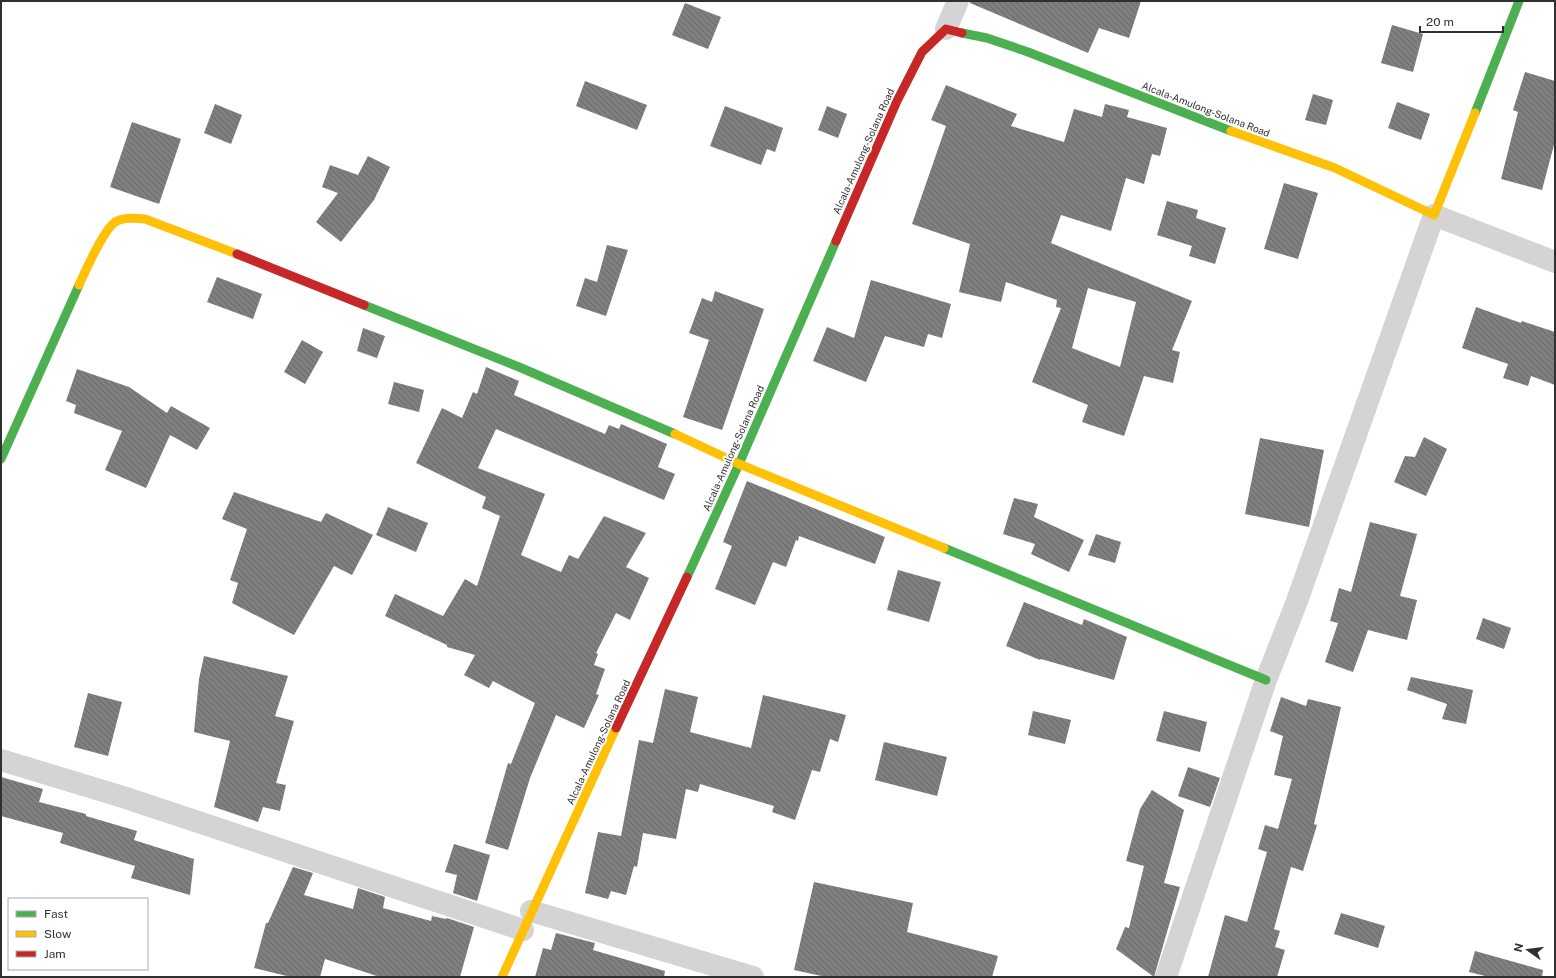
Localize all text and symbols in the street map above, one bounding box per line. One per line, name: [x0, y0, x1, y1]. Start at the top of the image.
scale bar: [1420, 8, 1503, 34]
text: 20 m: [1426, 15, 1454, 29]
street label: Alcala-Amulong-Solana Road: [1140, 79, 1272, 139]
street label: Alcala-Amulong-Solana Road: [830, 86, 896, 216]
street label: Alcala-Amulong-Solana Road: [700, 383, 766, 513]
street label: Alcala-Amulong-Solana Road: [564, 678, 632, 806]
legend: [8, 898, 148, 970]
text: Fast: [44, 907, 69, 921]
text: Slow: [44, 927, 72, 941]
north arrow: [1508, 930, 1548, 970]
text: N: [1511, 942, 1525, 953]
text: Jam: [44, 947, 66, 961]

